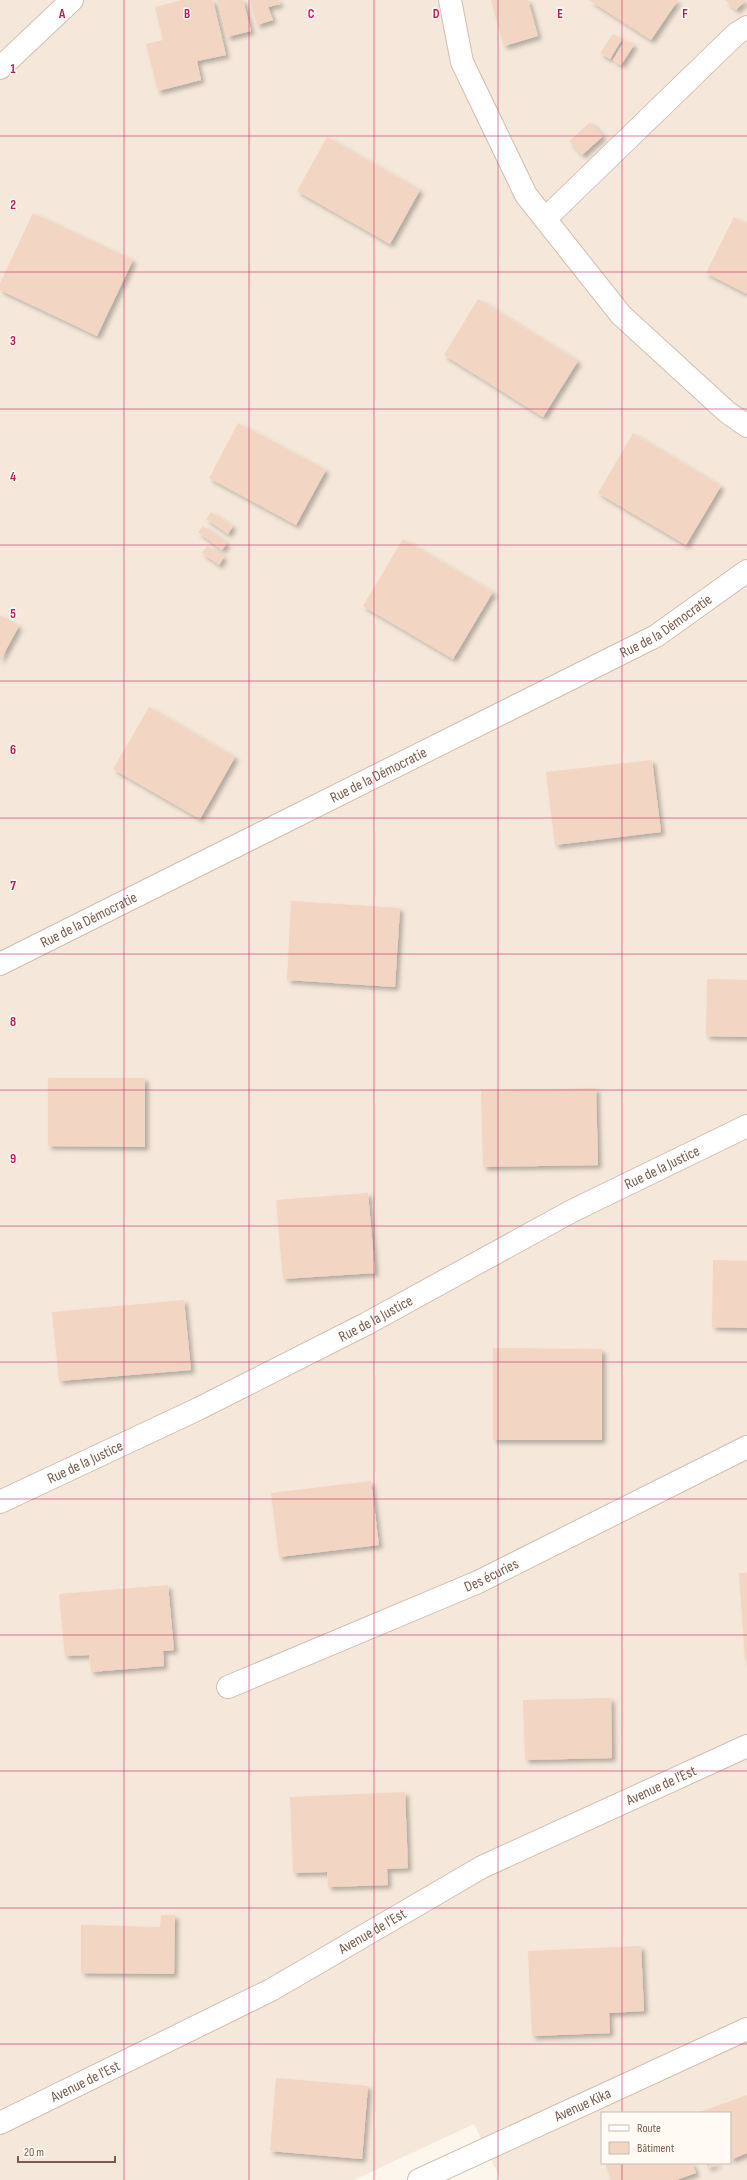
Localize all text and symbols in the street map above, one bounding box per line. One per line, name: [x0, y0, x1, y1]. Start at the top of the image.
text: A: [58, 6, 66, 22]
text: B: [184, 6, 190, 22]
text: C: [308, 6, 315, 22]
text: D: [433, 6, 440, 22]
text: E: [557, 6, 563, 22]
text: F: [682, 6, 688, 22]
text: 1: [10, 61, 16, 77]
text: 2: [10, 197, 16, 213]
text: 3: [10, 333, 16, 349]
text: 4: [10, 469, 16, 485]
street label: Rue de la Démocratie: [617, 590, 716, 663]
text: 5: [10, 606, 16, 622]
text: 6: [10, 742, 16, 758]
street label: Rue de la Démocratie: [327, 743, 430, 807]
text: 7: [10, 878, 16, 894]
street label: Rue de la Démocratie: [37, 888, 140, 952]
text: 8: [10, 1014, 16, 1030]
street label: Rue de la Justice: [621, 1141, 703, 1194]
text: 9: [10, 1151, 16, 1167]
street label: Rue de la Justice: [335, 1291, 416, 1346]
street label: Rue de la Justice: [44, 1437, 126, 1488]
street label: Des écuries: [461, 1554, 522, 1597]
street label: Avenue de l'Est: [622, 1761, 700, 1810]
street label: Avenue de l'Est: [334, 1904, 410, 1959]
street label: Avenue de l'Est: [47, 2056, 124, 2107]
street label: Avenue Kika: [550, 2084, 614, 2127]
legend: [601, 2112, 731, 2164]
text: Route: [637, 2121, 661, 2136]
scale bar: [18, 2138, 115, 2164]
text: Bâtiment: [637, 2141, 675, 2156]
text: 20 m: [24, 2145, 44, 2160]

